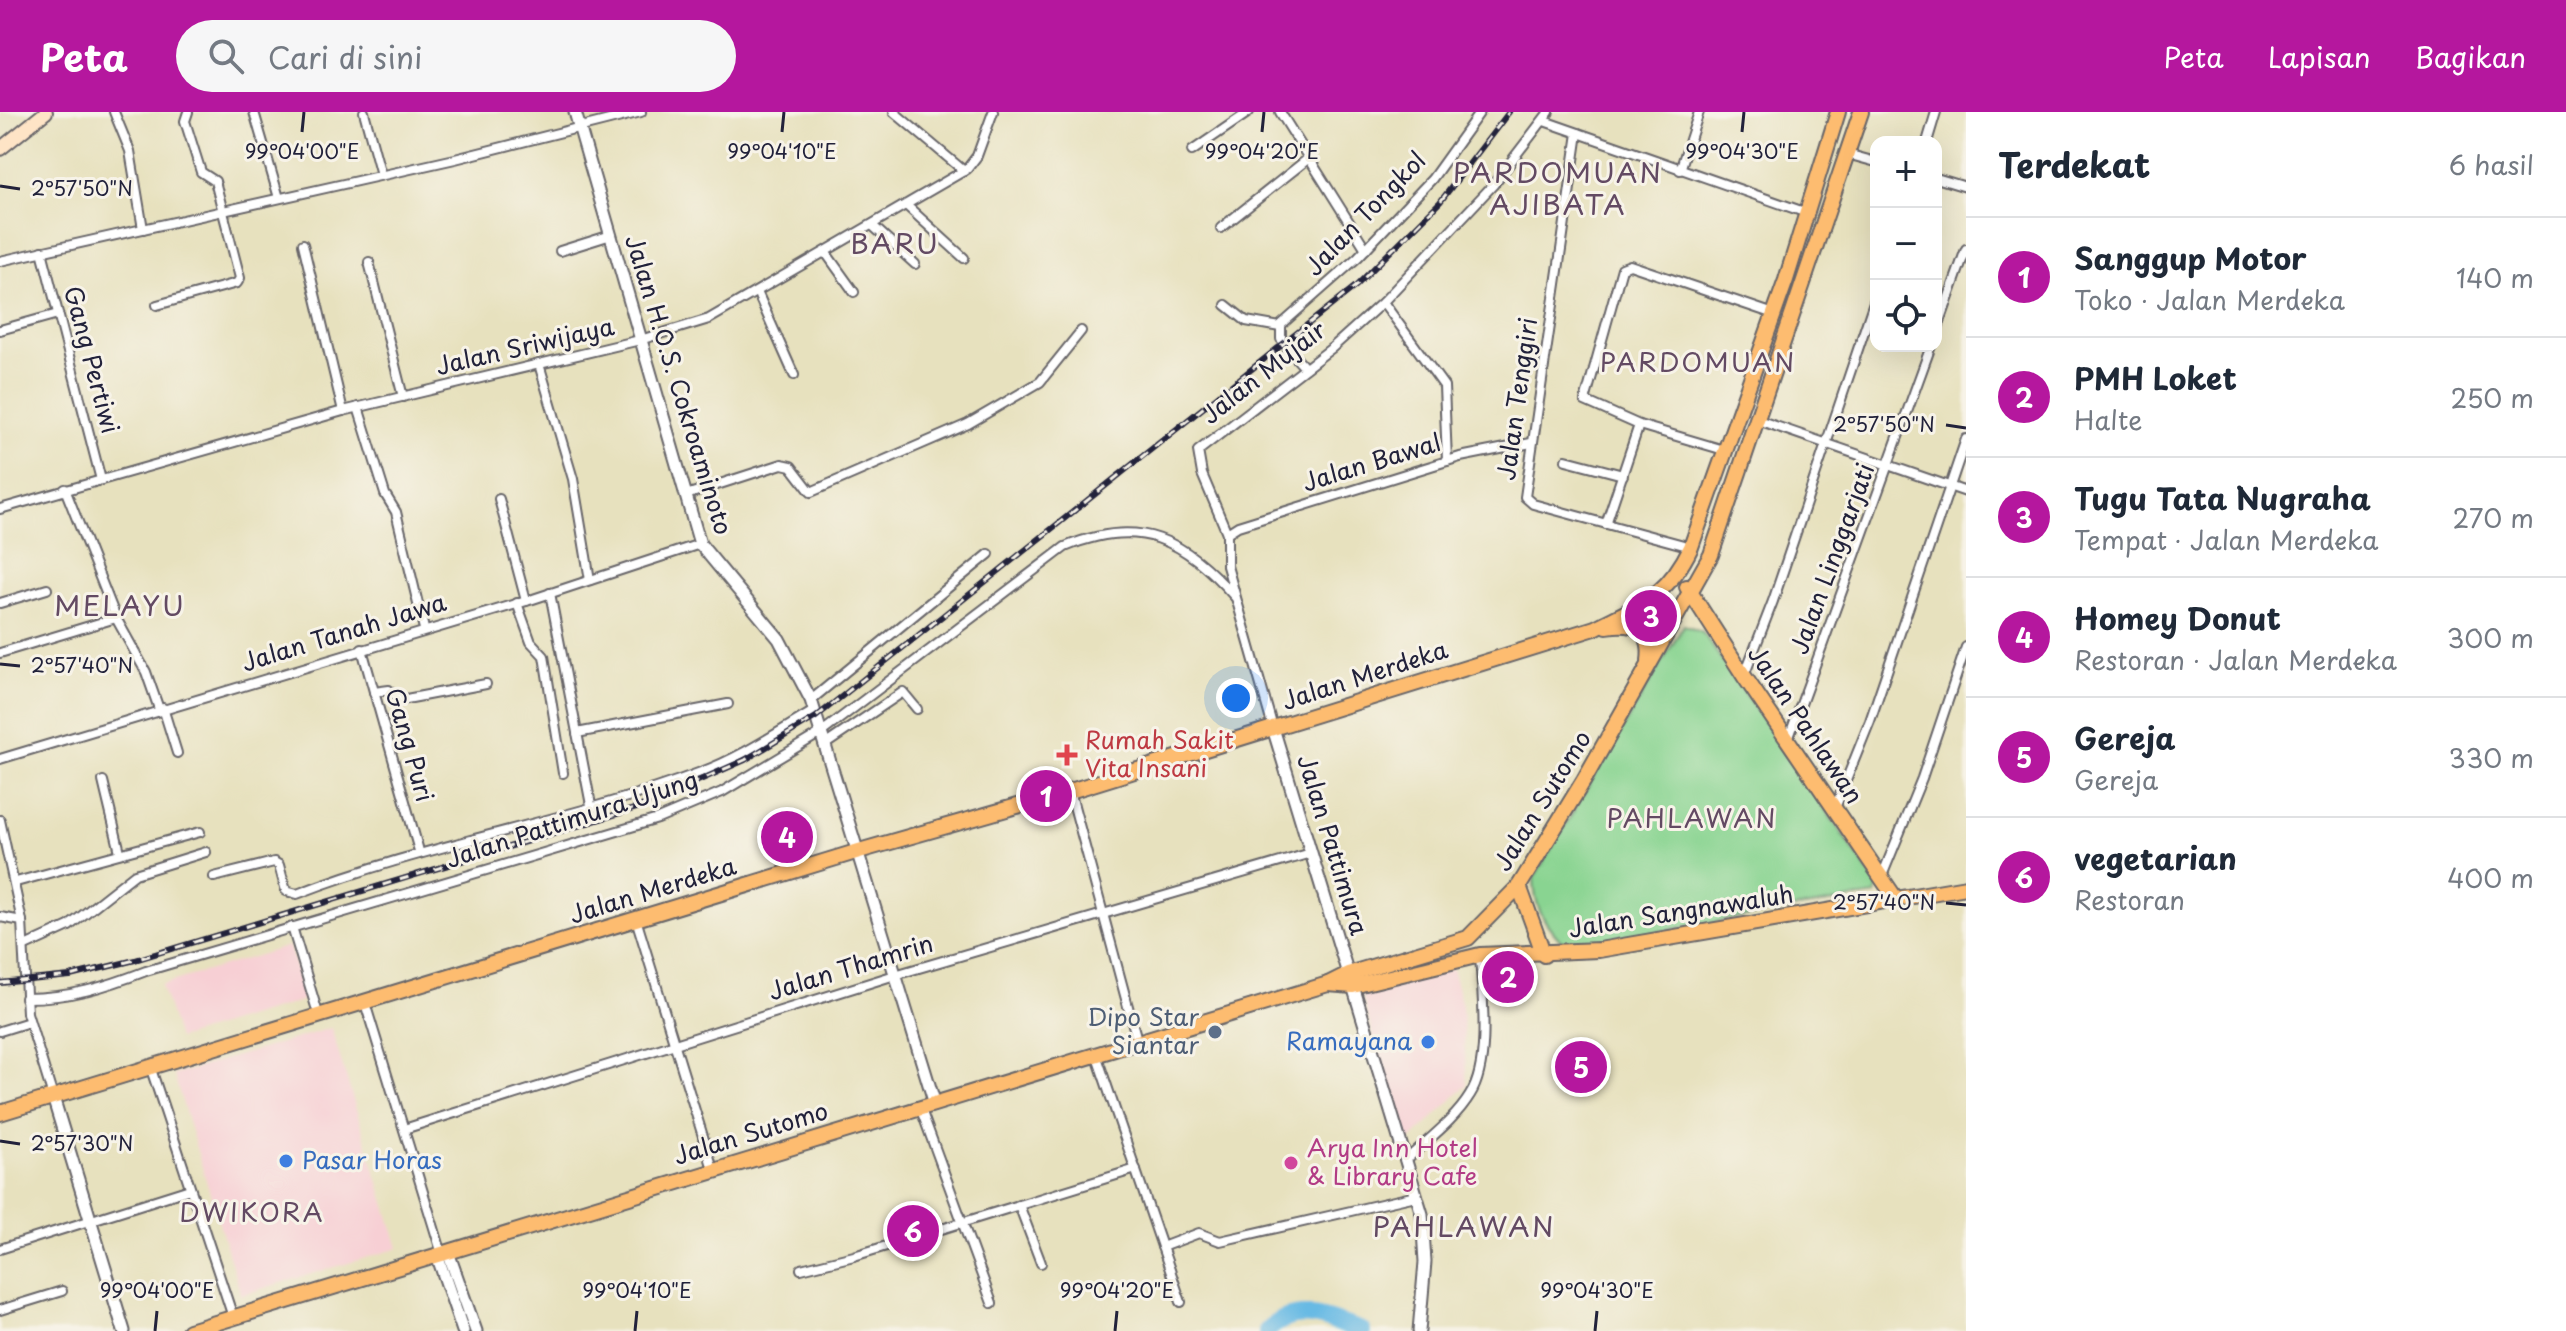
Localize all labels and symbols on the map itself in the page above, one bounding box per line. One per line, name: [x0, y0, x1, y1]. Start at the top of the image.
text: 99°04'00"E: [245, 136, 359, 166]
text: 99°04'10"E: [727, 136, 837, 166]
text: 99°04'20"E: [1205, 136, 1319, 166]
text: 99°04'30"E: [1685, 136, 1799, 166]
street label: Jalan Tongkol: [1296, 142, 1433, 283]
district label: PARDOMUAN AJIBATA: [1453, 150, 1663, 225]
text: 2°57'50"N: [31, 173, 133, 203]
district label: BARU: [850, 221, 940, 264]
street label: Jalan H.O.S. Cokroaminoto: [617, 230, 743, 539]
street label: Gang Pertiwi: [56, 282, 130, 437]
street label: Jalan Sriwijaya: [432, 307, 617, 383]
street label: Jalan Mujair: [1193, 311, 1333, 432]
street label: Jalan Tenggiri: [1487, 315, 1545, 482]
district label: PARDOMUAN: [1600, 342, 1796, 381]
text: 2°57'50"N: [1833, 409, 1935, 439]
street label: Jalan Bawal: [1298, 423, 1445, 499]
street label: Jalan Linggarjati: [1780, 458, 1882, 659]
district label: MELAYU: [54, 583, 186, 626]
street label: Jalan Tanah Jawa: [237, 583, 450, 679]
pin: 3: [1625, 586, 1677, 646]
street label: Jalan Merdeka: [1277, 630, 1452, 718]
street label: Jalan Pahlawan: [1740, 637, 1873, 810]
text: 2°57'40"N: [31, 650, 133, 680]
your location: [1216, 678, 1256, 718]
street label: Gang Puri: [378, 683, 444, 806]
place label: Rumah Sakit Vita Insani: [1085, 721, 1234, 785]
street label: Jalan Sutomo: [1484, 723, 1599, 877]
marker: Rumah Sakit Vita Insani: [1056, 744, 1078, 766]
street label: Jalan Pattimura: [1289, 750, 1379, 939]
street label: Jalan Pattimura Ujung: [441, 760, 702, 876]
pin: 1: [1020, 766, 1072, 826]
district label: PAHLAWAN: [1606, 798, 1778, 837]
pin: 4: [761, 807, 813, 867]
street label: Jalan Merdeka: [565, 847, 740, 932]
street label: Jalan Sangnawaluh: [1566, 875, 1795, 946]
text: 2°57'40"N: [1833, 887, 1935, 917]
street label: Jalan Thamrin: [764, 924, 937, 1008]
pin: 2: [1482, 947, 1534, 1007]
place label: Dipo Star Siantar: [1087, 998, 1199, 1062]
place label: Ramayana: [1286, 1022, 1412, 1058]
marker: Dipo Star Siantar: [1206, 1023, 1224, 1041]
marker: Ramayana: [1419, 1033, 1437, 1051]
pin: 5: [1555, 1037, 1607, 1097]
street label: Jalan Sutomo: [669, 1092, 832, 1173]
text: 2°57'30"N: [31, 1128, 133, 1158]
place label: Arya Inn Hotel & Library Cafe: [1307, 1129, 1478, 1193]
place label: Pasar Horas: [302, 1141, 442, 1177]
marker: Pasar Horas: [277, 1152, 295, 1170]
marker: Arya Inn Hotel & Library Cafe: [1282, 1154, 1300, 1172]
district label: DWIKORA: [179, 1192, 325, 1231]
pin: 6: [887, 1201, 939, 1261]
district label: PAHLAWAN: [1372, 1204, 1556, 1247]
text: 99°04'00"E: [100, 1275, 214, 1305]
text: 99°04'10"E: [582, 1275, 692, 1305]
text: 99°04'20"E: [1060, 1275, 1174, 1305]
text: 99°04'30"E: [1540, 1275, 1654, 1305]

